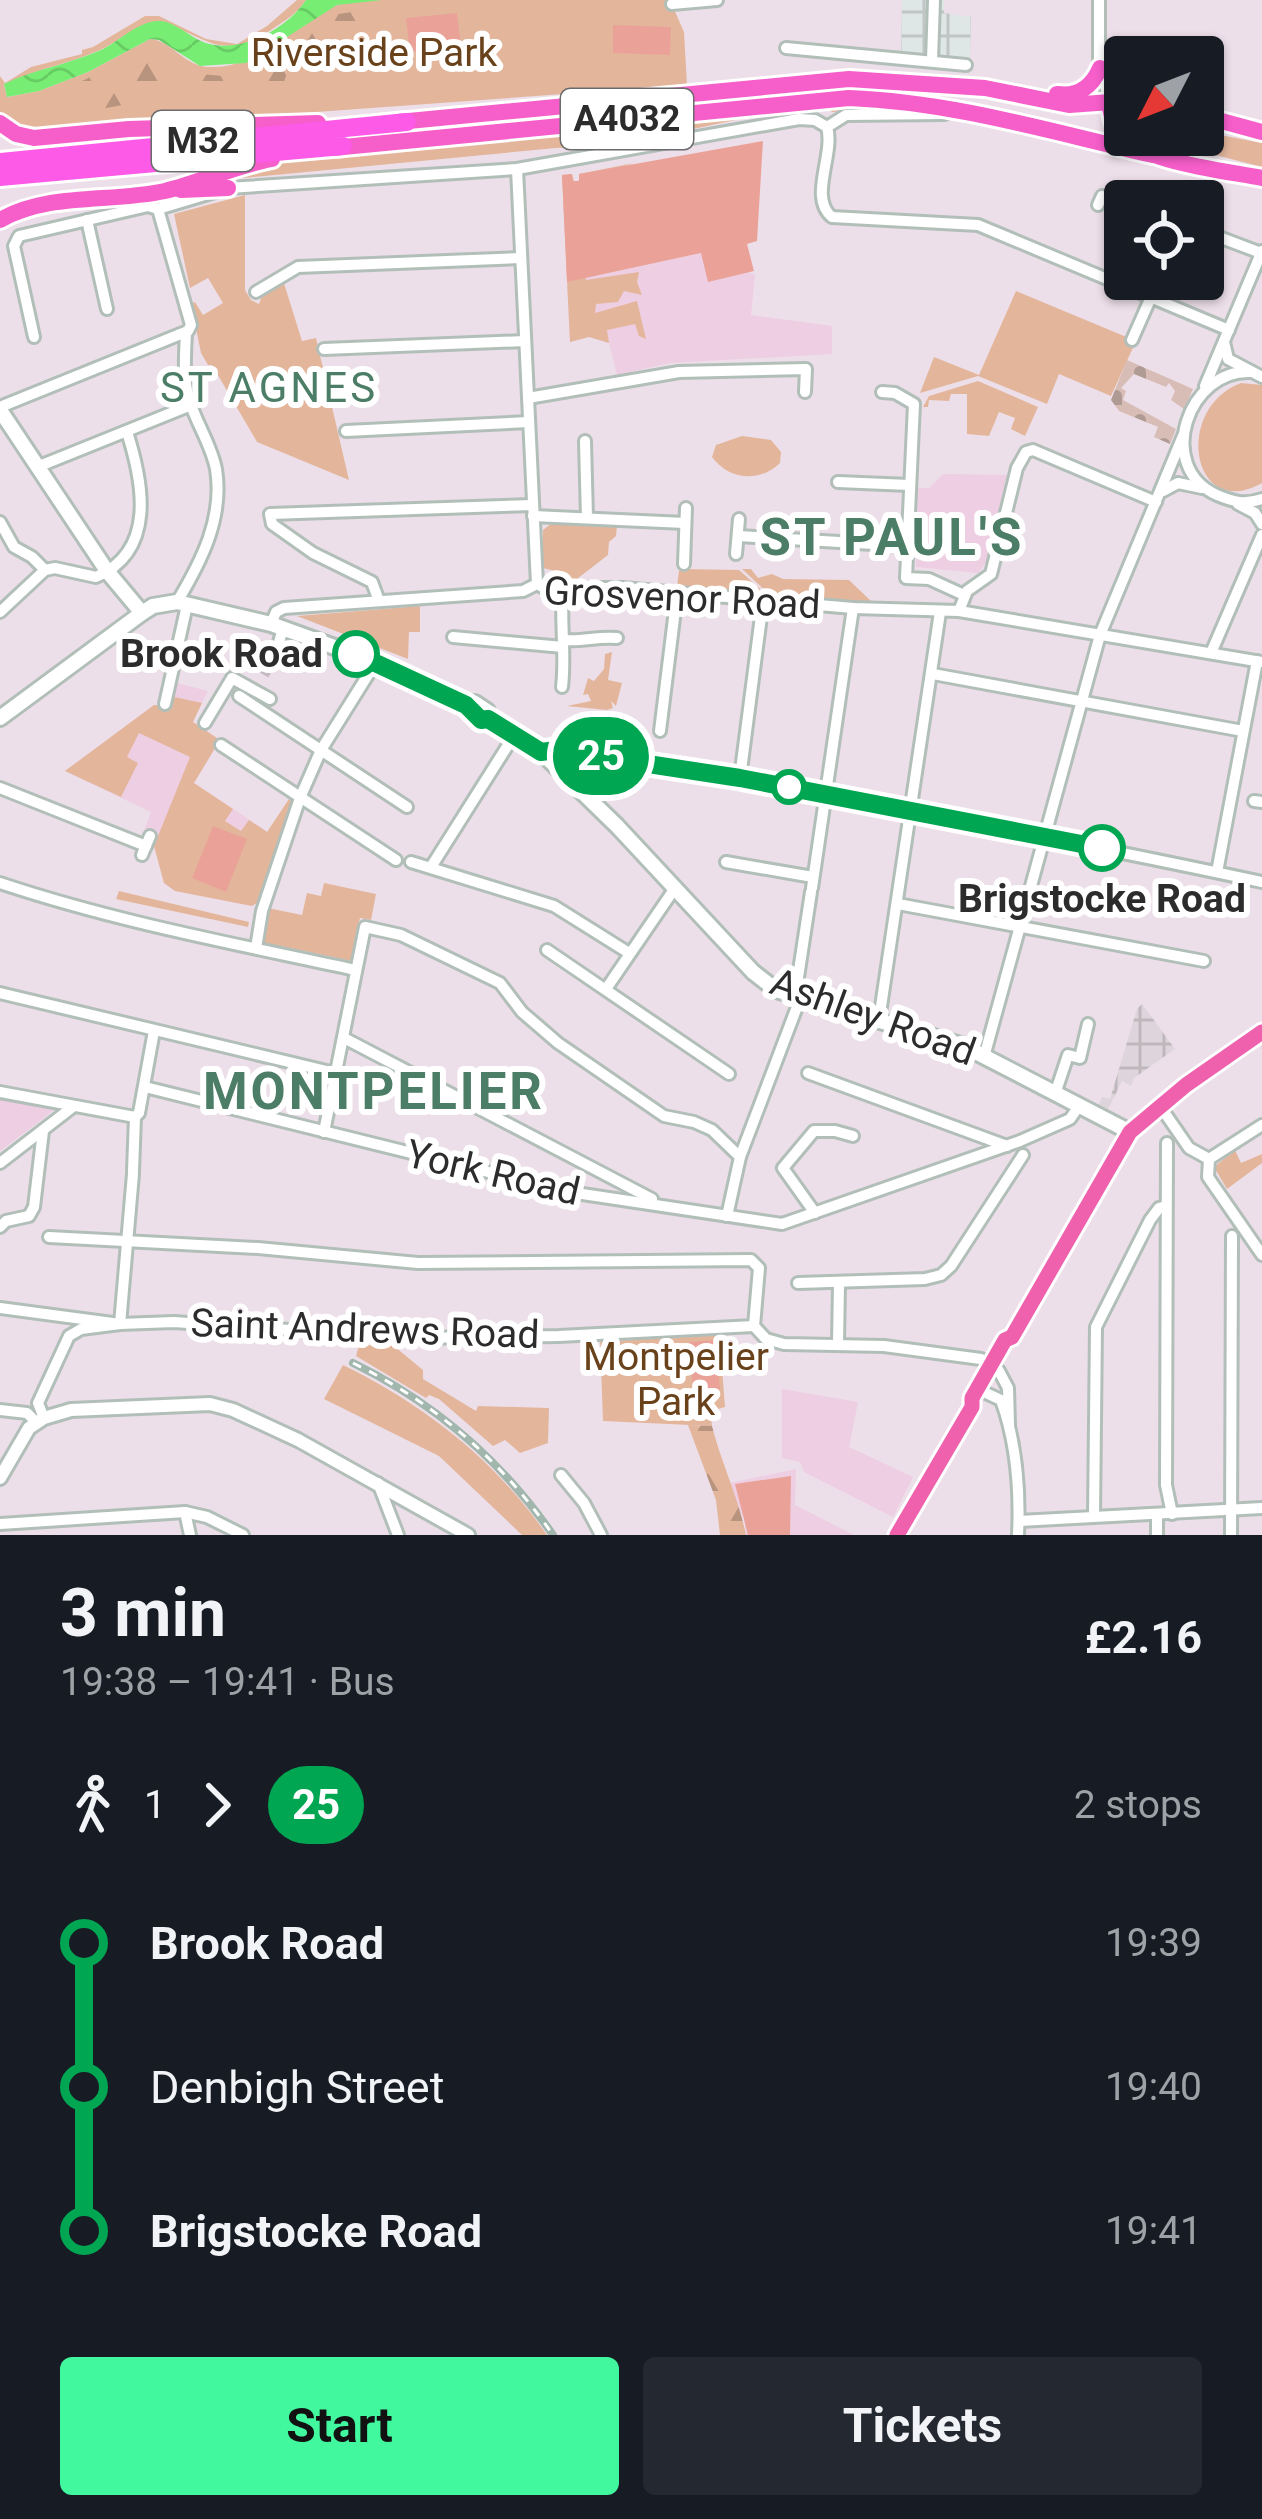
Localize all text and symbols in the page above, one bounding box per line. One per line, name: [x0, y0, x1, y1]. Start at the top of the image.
park label: Riverside Park: [251, 30, 498, 76]
north arrow: [1104, 36, 1224, 156]
map controls: [1104, 36, 1224, 300]
road number: A4032: [561, 89, 693, 149]
road number: M32: [152, 111, 254, 171]
button: locate: [1104, 180, 1224, 300]
district label: ST AGNES: [160, 363, 378, 412]
district label: ST PAUL'S: [760, 508, 1024, 567]
street label: Grosvenor Road: [542, 568, 822, 628]
place label: Brook Road: [120, 631, 323, 677]
marker: Brook Road: [334, 632, 378, 676]
line badge: 25: [547, 717, 655, 795]
text: 25: [577, 731, 625, 780]
unlabelled marker: [773, 771, 805, 803]
marker: Brigstocke Road: [1080, 826, 1124, 870]
place label: Brigstocke Road: [958, 876, 1246, 922]
street label: Ashley Road: [764, 959, 982, 1075]
district label: MONTPELIER: [203, 1062, 545, 1121]
street label: York Road: [402, 1131, 584, 1215]
street label: Saint Andrews Road: [190, 1300, 540, 1358]
park label: Montpelier Park: [583, 1334, 769, 1425]
text: 3 min: [60, 1575, 226, 1652]
text: £2.16: [1085, 1611, 1202, 1664]
text: 19:38 – 19:41 · Bus: [60, 1659, 395, 1705]
icon: walk: [60, 1772, 126, 1838]
icon: forward: [184, 1772, 250, 1838]
text: 25: [292, 1780, 340, 1829]
text: 1: [144, 1782, 166, 1828]
text: 2 stops: [1074, 1782, 1202, 1828]
text: Brook Road: [150, 1917, 384, 1970]
text: 19:39: [1105, 1920, 1202, 1966]
text: Denbigh Street: [150, 2061, 444, 2114]
text: 19:40: [1105, 2064, 1202, 2110]
text: Brigstocke Road: [150, 2205, 482, 2258]
text: 19:41: [1105, 2208, 1202, 2254]
button: Start: [60, 2357, 619, 2495]
button: Tickets: [643, 2357, 1202, 2495]

